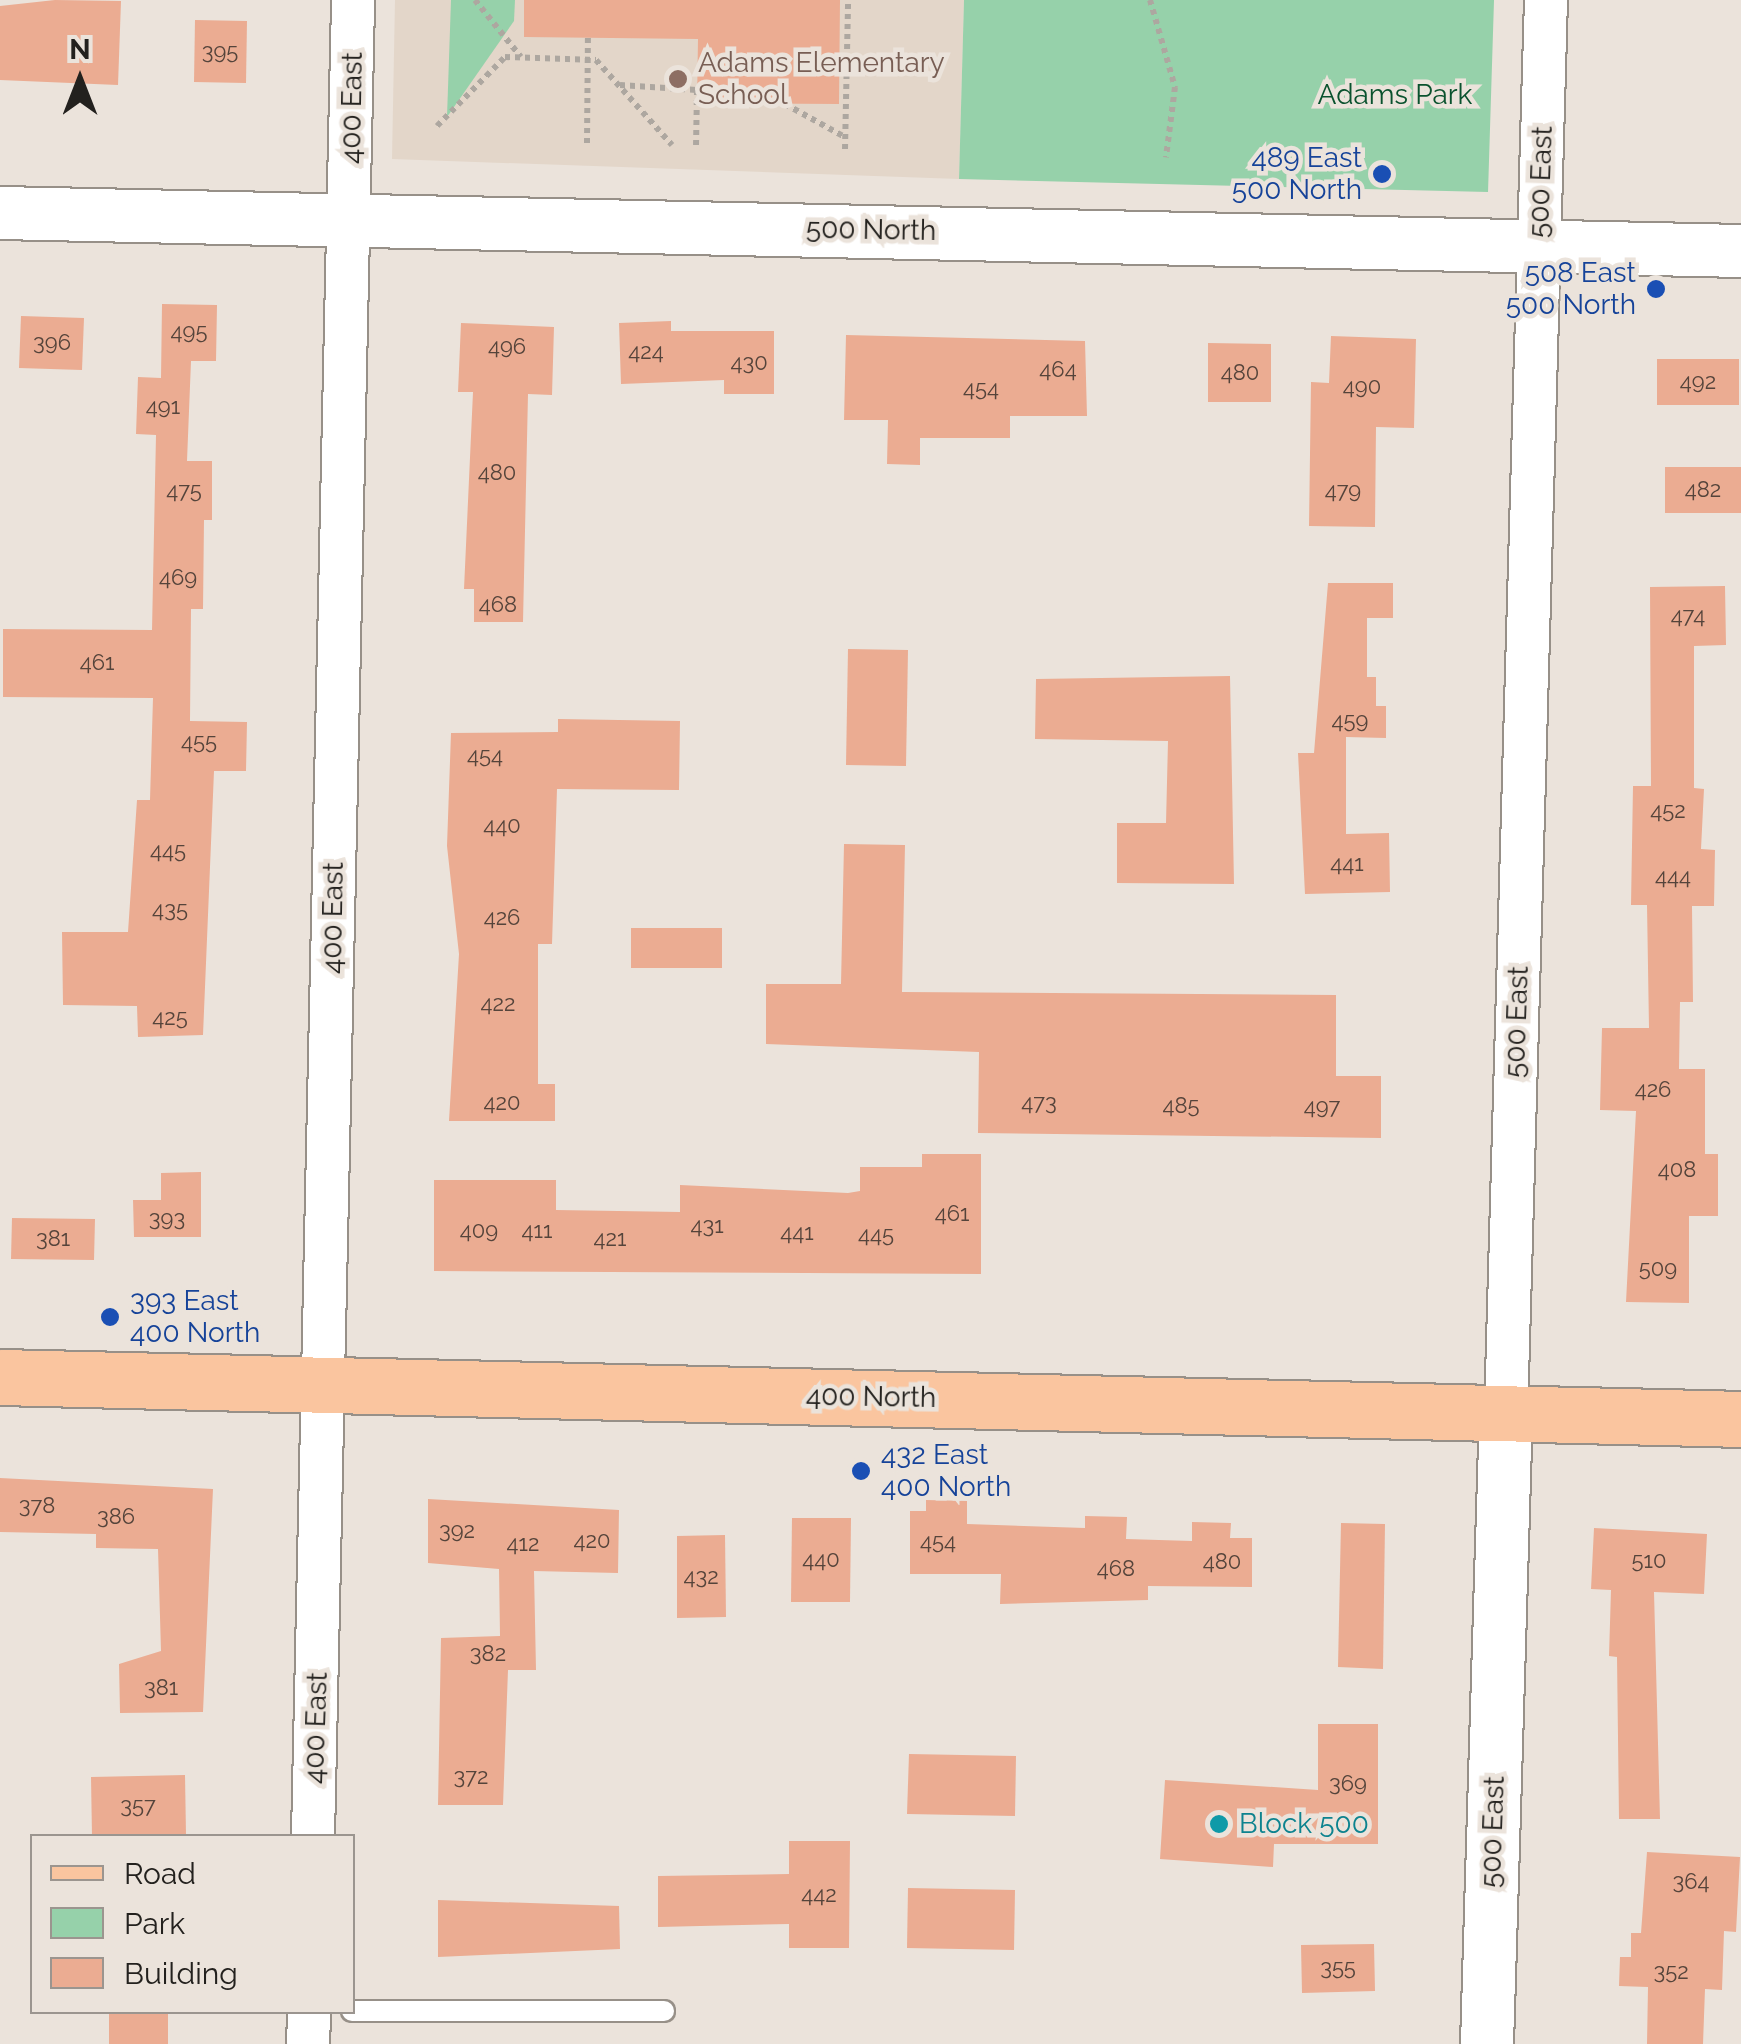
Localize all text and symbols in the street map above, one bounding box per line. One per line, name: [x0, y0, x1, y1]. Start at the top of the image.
north arrow: [30, 30, 130, 130]
text: N: [69, 33, 91, 66]
house number: 395: [202, 39, 238, 65]
place label: Adams Elementary School: [698, 46, 945, 112]
street label: 400 East: [334, 52, 370, 164]
marker: Adams Elementary School: [667, 68, 689, 90]
park label: Adams Park: [1318, 78, 1472, 112]
street label: 500 East: [1522, 126, 1560, 238]
place label: 489 East 500 North: [1232, 141, 1362, 207]
marker: 489 East 500 North: [1371, 163, 1393, 185]
street label: 500 North: [806, 212, 936, 248]
place label: 508 East 500 North: [1506, 256, 1636, 322]
marker: 508 East 500 North: [1645, 278, 1667, 300]
house number: 495: [171, 319, 207, 345]
house number: 396: [33, 330, 71, 356]
house number: 496: [488, 334, 526, 360]
house number: 424: [628, 339, 664, 365]
house number: 430: [730, 350, 768, 376]
house number: 464: [1039, 357, 1077, 383]
house number: 480: [1221, 360, 1259, 386]
house number: 492: [1680, 369, 1716, 395]
house number: 490: [1343, 374, 1381, 400]
house number: 454: [963, 376, 999, 402]
house number: 491: [146, 394, 180, 420]
house number: 480: [478, 460, 516, 486]
house number: 482: [1685, 477, 1721, 503]
house number: 475: [166, 478, 202, 504]
house number: 479: [1325, 478, 1361, 504]
house number: 469: [159, 565, 197, 591]
house number: 468: [479, 592, 517, 618]
house number: 474: [1671, 603, 1705, 629]
house number: 461: [80, 650, 114, 676]
house number: 459: [1332, 708, 1368, 734]
house number: 455: [181, 729, 217, 755]
house number: 454: [467, 743, 503, 769]
house number: 452: [1650, 798, 1686, 824]
house number: 440: [483, 813, 521, 839]
house number: 445: [150, 838, 186, 864]
house number: 441: [1330, 851, 1364, 877]
street label: 400 East: [315, 862, 351, 974]
house number: 444: [1655, 864, 1691, 890]
house number: 435: [152, 897, 188, 923]
house number: 426: [484, 905, 520, 931]
street label: 500 East: [1498, 966, 1536, 1078]
house number: 422: [481, 991, 515, 1017]
house number: 425: [152, 1005, 188, 1031]
house number: 426: [1635, 1077, 1671, 1103]
house number: 420: [484, 1090, 520, 1116]
house number: 473: [1021, 1090, 1057, 1116]
house number: 485: [1162, 1093, 1200, 1119]
house number: 497: [1304, 1094, 1340, 1120]
house number: 408: [1658, 1157, 1696, 1183]
house number: 461: [935, 1201, 969, 1227]
house number: 393: [149, 1206, 185, 1232]
house number: 431: [690, 1213, 724, 1239]
house number: 409: [460, 1218, 498, 1244]
house number: 411: [522, 1218, 552, 1244]
house number: 441: [780, 1220, 814, 1246]
house number: 445: [858, 1222, 894, 1248]
house number: 381: [36, 1226, 70, 1252]
house number: 421: [594, 1226, 626, 1252]
house number: 509: [1639, 1256, 1677, 1282]
place label: 393 East 400 North: [130, 1284, 260, 1350]
marker: 393 East 400 North: [99, 1306, 121, 1328]
street label: 400 North: [806, 1379, 936, 1415]
place label: 432 East 400 North: [881, 1438, 1011, 1504]
marker: 432 East 400 North: [850, 1460, 872, 1482]
house number: 378: [19, 1493, 55, 1519]
house number: 386: [97, 1504, 135, 1530]
house number: 392: [439, 1518, 475, 1544]
house number: 420: [574, 1528, 610, 1554]
house number: 454: [920, 1529, 956, 1555]
house number: 412: [507, 1531, 539, 1557]
house number: 440: [802, 1547, 840, 1573]
house number: 510: [1632, 1548, 1666, 1574]
house number: 480: [1203, 1549, 1241, 1575]
house number: 468: [1097, 1556, 1135, 1582]
house number: 432: [683, 1564, 719, 1590]
house number: 382: [470, 1641, 506, 1667]
street label: 400 East: [297, 1672, 335, 1784]
house number: 381: [144, 1675, 178, 1701]
house number: 372: [454, 1764, 488, 1790]
house number: 369: [1329, 1771, 1367, 1797]
street label: 500 East: [1474, 1776, 1512, 1888]
house number: 357: [120, 1793, 156, 1819]
place label: Block 500: [1239, 1807, 1369, 1841]
marker: Block 500: [1208, 1813, 1230, 1835]
legend: [30, 1834, 355, 2014]
text: Road: [124, 1856, 196, 1891]
house number: 364: [1672, 1869, 1710, 1895]
house number: 442: [801, 1882, 837, 1908]
text: Park: [124, 1906, 185, 1941]
house number: 355: [1320, 1955, 1356, 1981]
text: Building: [124, 1956, 238, 1991]
house number: 352: [1653, 1959, 1689, 1985]

